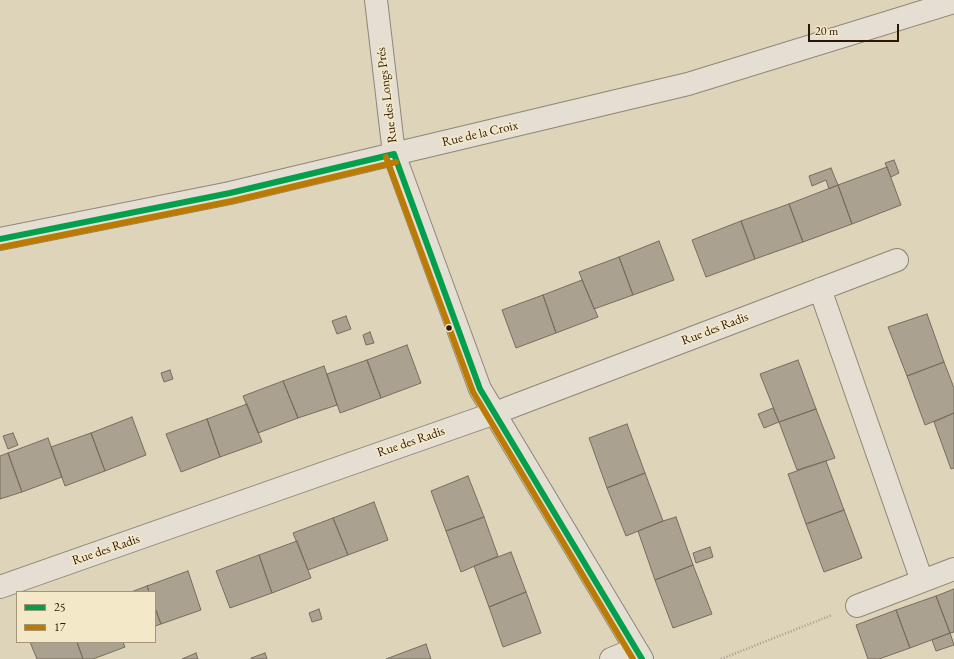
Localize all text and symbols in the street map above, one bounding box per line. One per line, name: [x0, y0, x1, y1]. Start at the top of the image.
scale bar: [810, 16, 901, 42]
text: 20 m: [815, 23, 838, 39]
street label: Rue des Longs Prés: [373, 46, 401, 144]
street label: Rue de la Croix: [440, 118, 520, 150]
street label: Rue des Radis: [679, 309, 751, 349]
unlabelled marker: [444, 323, 454, 333]
street label: Rue des Radis: [375, 423, 447, 461]
street label: Rue des Radis: [70, 531, 142, 569]
legend: [16, 591, 156, 643]
text: 25: [54, 599, 66, 615]
text: 17: [54, 619, 66, 635]

